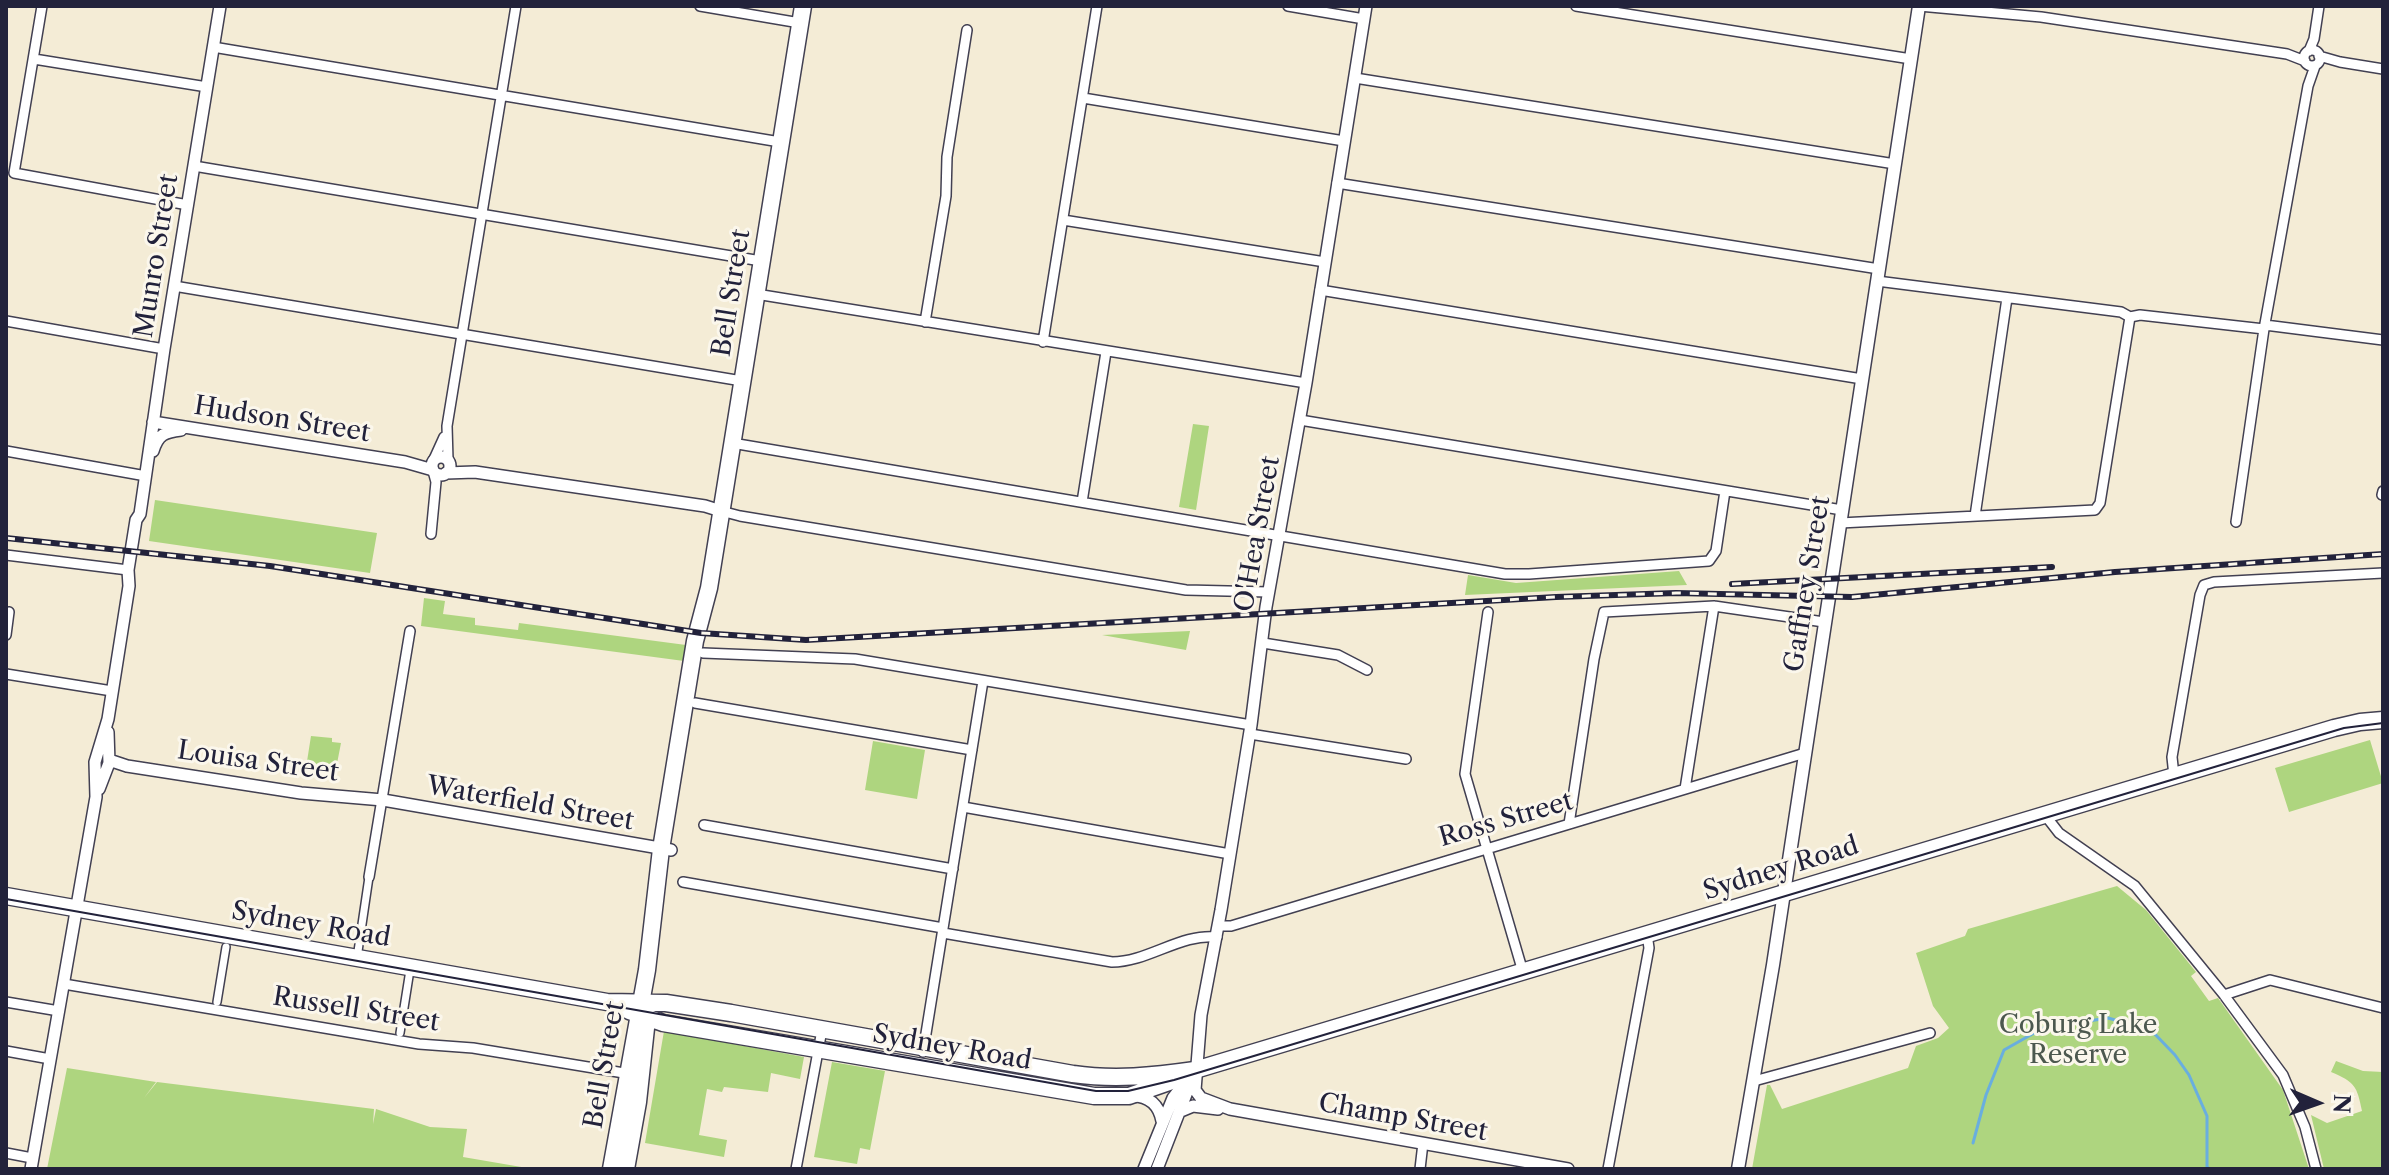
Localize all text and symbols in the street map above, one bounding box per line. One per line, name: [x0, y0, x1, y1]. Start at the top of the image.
street label: Munro Street: [129, 172, 185, 340]
street label: Bell Street: [707, 227, 757, 359]
street label: Hudson Street: [192, 391, 372, 449]
street label: O'Hea Street: [1229, 454, 1287, 614]
street label: Gaffney Street: [1779, 494, 1837, 674]
street label: Louisa Street: [175, 735, 341, 789]
street label: Waterfield Street: [424, 770, 636, 838]
street label: Ross Street: [1435, 786, 1577, 854]
street label: Sydney Road: [1699, 831, 1863, 907]
street label: Sydney Road: [229, 896, 393, 954]
street label: Russell Street: [270, 981, 442, 1039]
street label: Bell Street: [578, 999, 632, 1131]
park label: Coburg Lake Reserve: [1999, 1009, 2157, 1070]
street label: Sydney Road: [870, 1019, 1034, 1077]
north arrow: [2277, 1063, 2357, 1143]
street label: Champ Street: [1316, 1088, 1490, 1148]
text: N: [2328, 1094, 2355, 1114]

